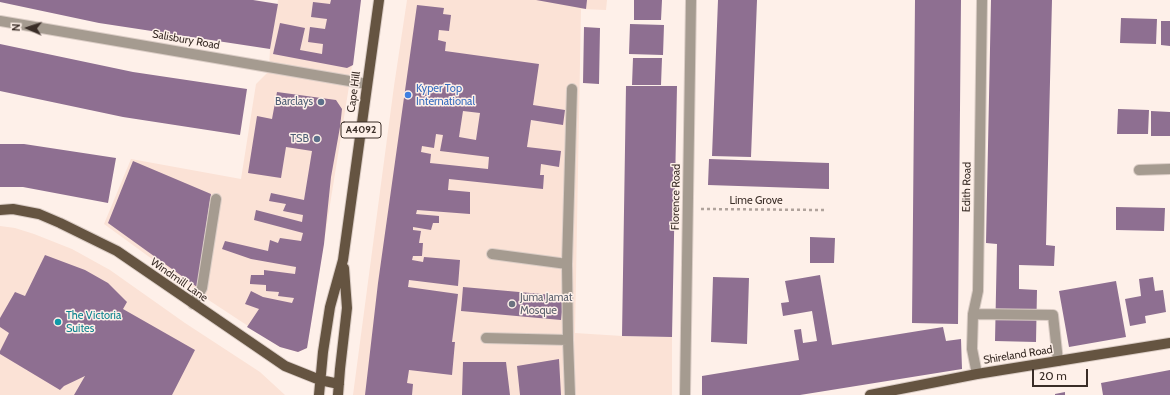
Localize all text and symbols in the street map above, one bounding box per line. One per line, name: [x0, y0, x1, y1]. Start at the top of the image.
north arrow: [8, 8, 48, 48]
text: N: [9, 23, 23, 32]
street label: Salisbury Road: [151, 28, 221, 52]
street label: Cape Hill: [345, 71, 363, 113]
place label: Kyper Top International: [416, 82, 475, 108]
marker: Kyper Top International: [403, 90, 413, 100]
place label: Barclays: [275, 95, 313, 109]
marker: Barclays: [316, 97, 326, 107]
road number: A4092: [341, 122, 381, 138]
place label: TSB: [290, 132, 309, 146]
marker: TSB: [312, 134, 322, 144]
street label: Edith Road: [960, 162, 974, 212]
street label: Florence Road: [669, 164, 683, 230]
street label: Lime Grove: [729, 194, 783, 208]
street label: Windmill Lane: [148, 255, 210, 305]
place label: Juma Jamat Mosque: [520, 291, 572, 317]
marker: Juma Jamat Mosque: [507, 299, 517, 309]
place label: The Victoria Suites: [66, 309, 121, 335]
marker: The Victoria Suites: [53, 317, 63, 327]
street label: Shireland Road: [982, 343, 1054, 367]
scale bar: [1034, 361, 1090, 387]
text: 20 m: [1039, 368, 1067, 383]

